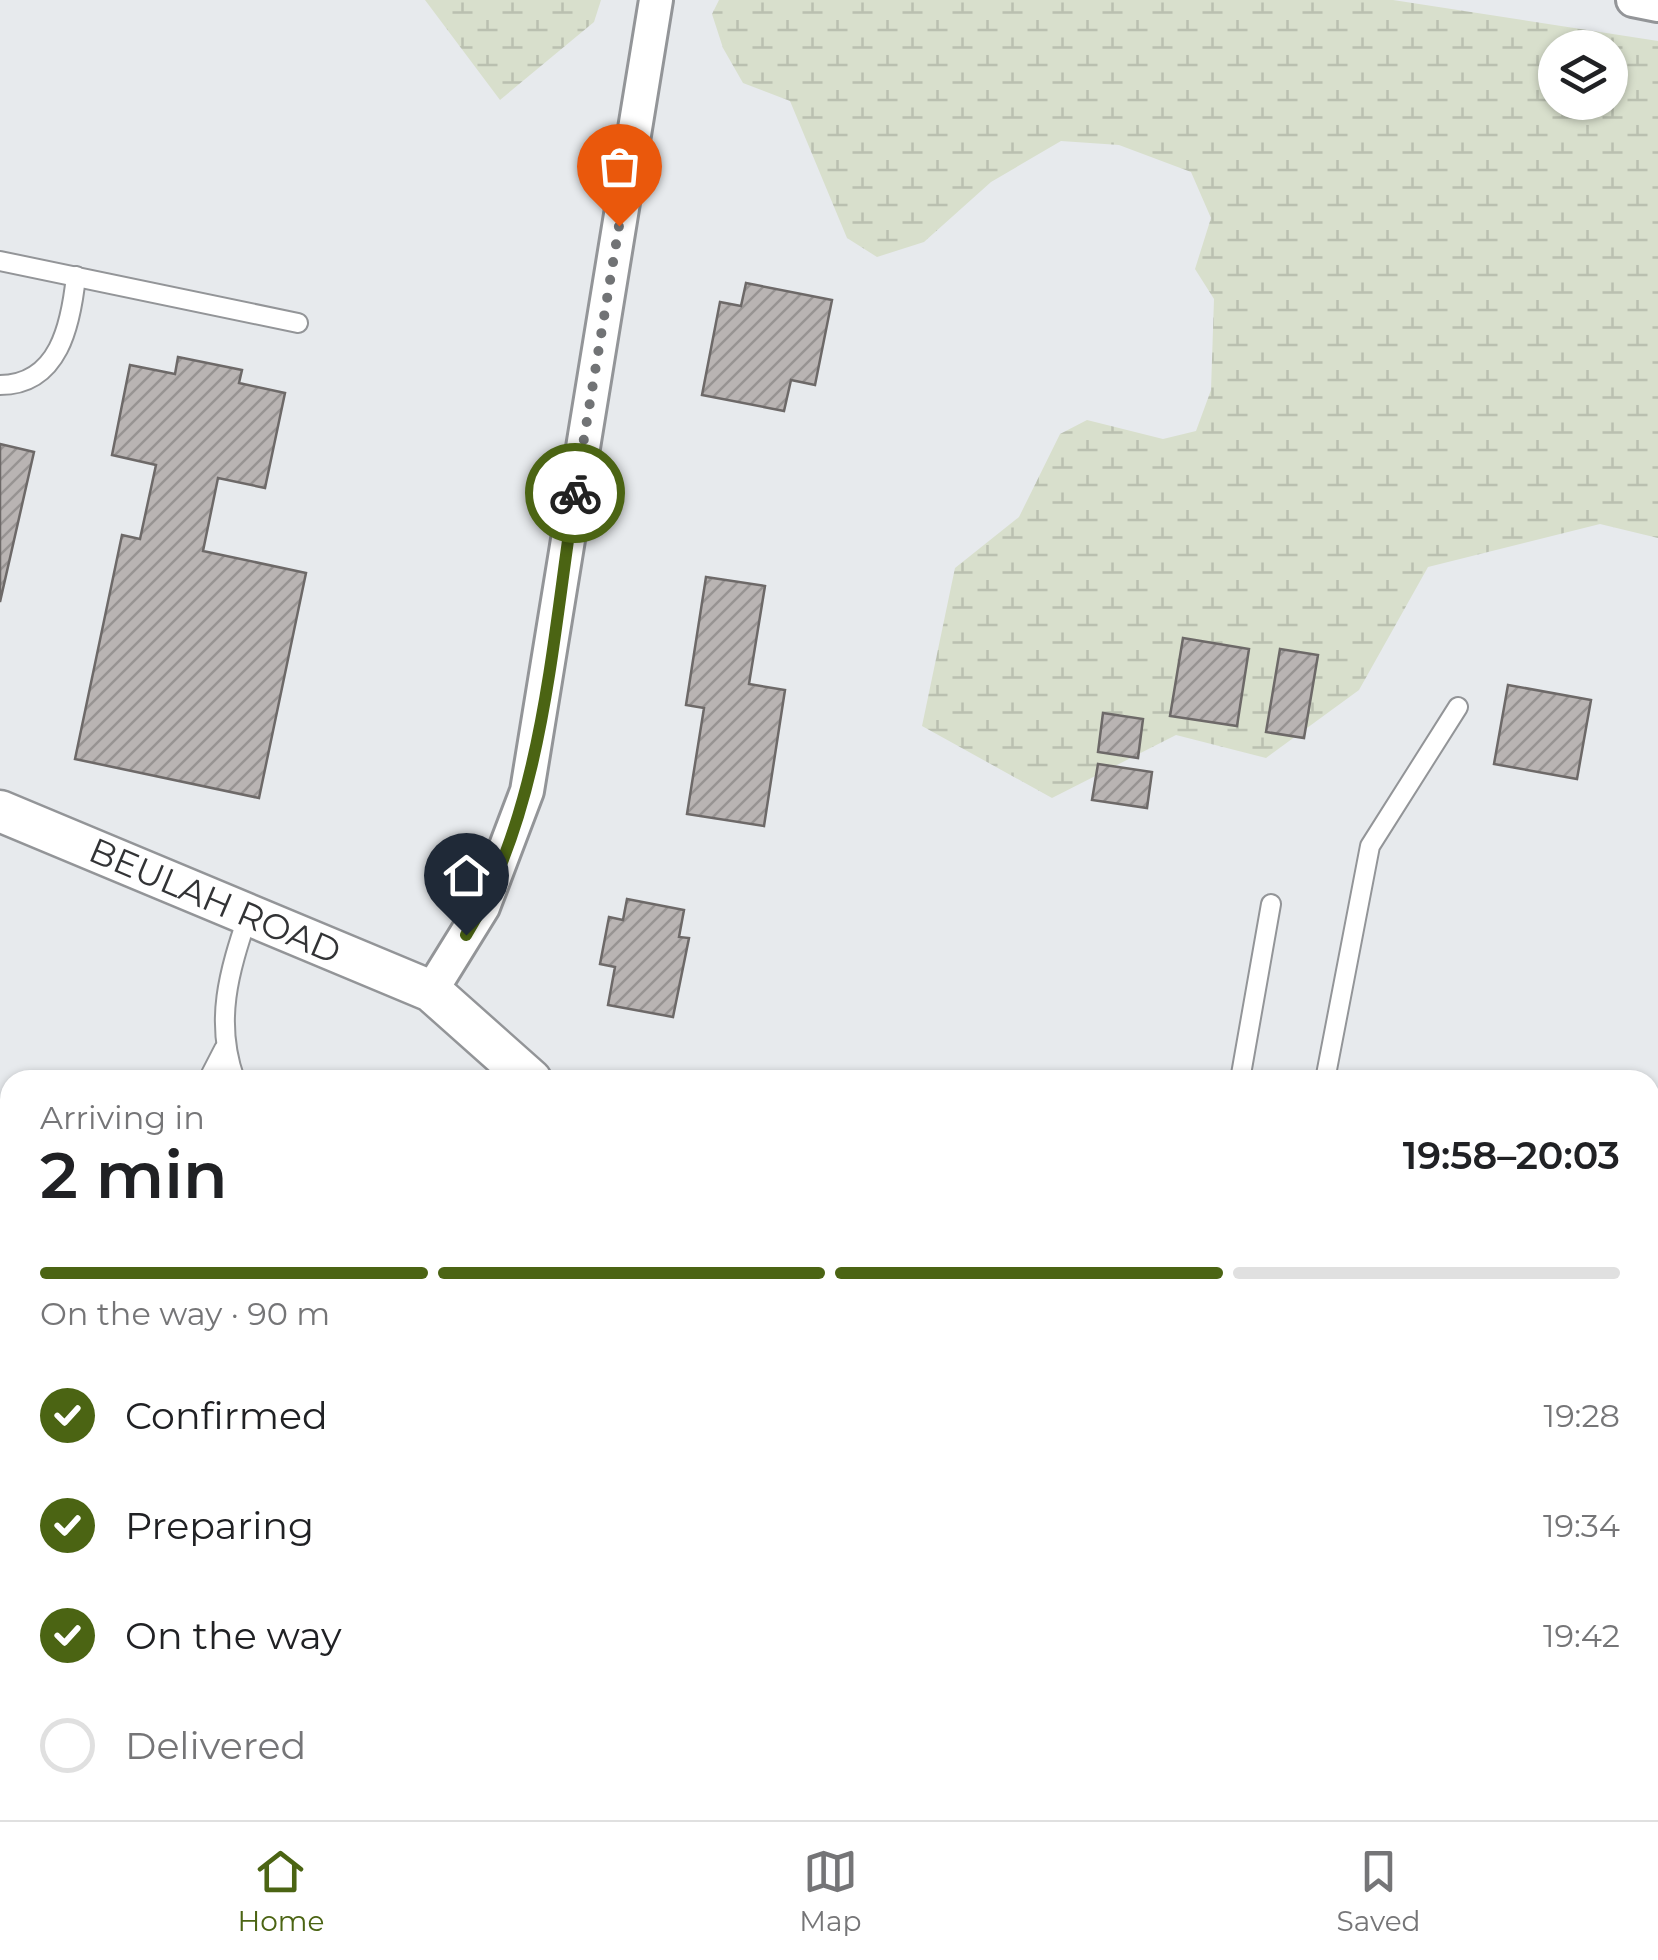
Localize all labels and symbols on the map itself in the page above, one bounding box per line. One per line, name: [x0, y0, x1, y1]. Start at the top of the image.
pin: [577, 124, 662, 227]
courier: [525, 443, 625, 543]
street label: BEULAH ROAD: [83, 828, 347, 973]
pin: [424, 833, 509, 936]

